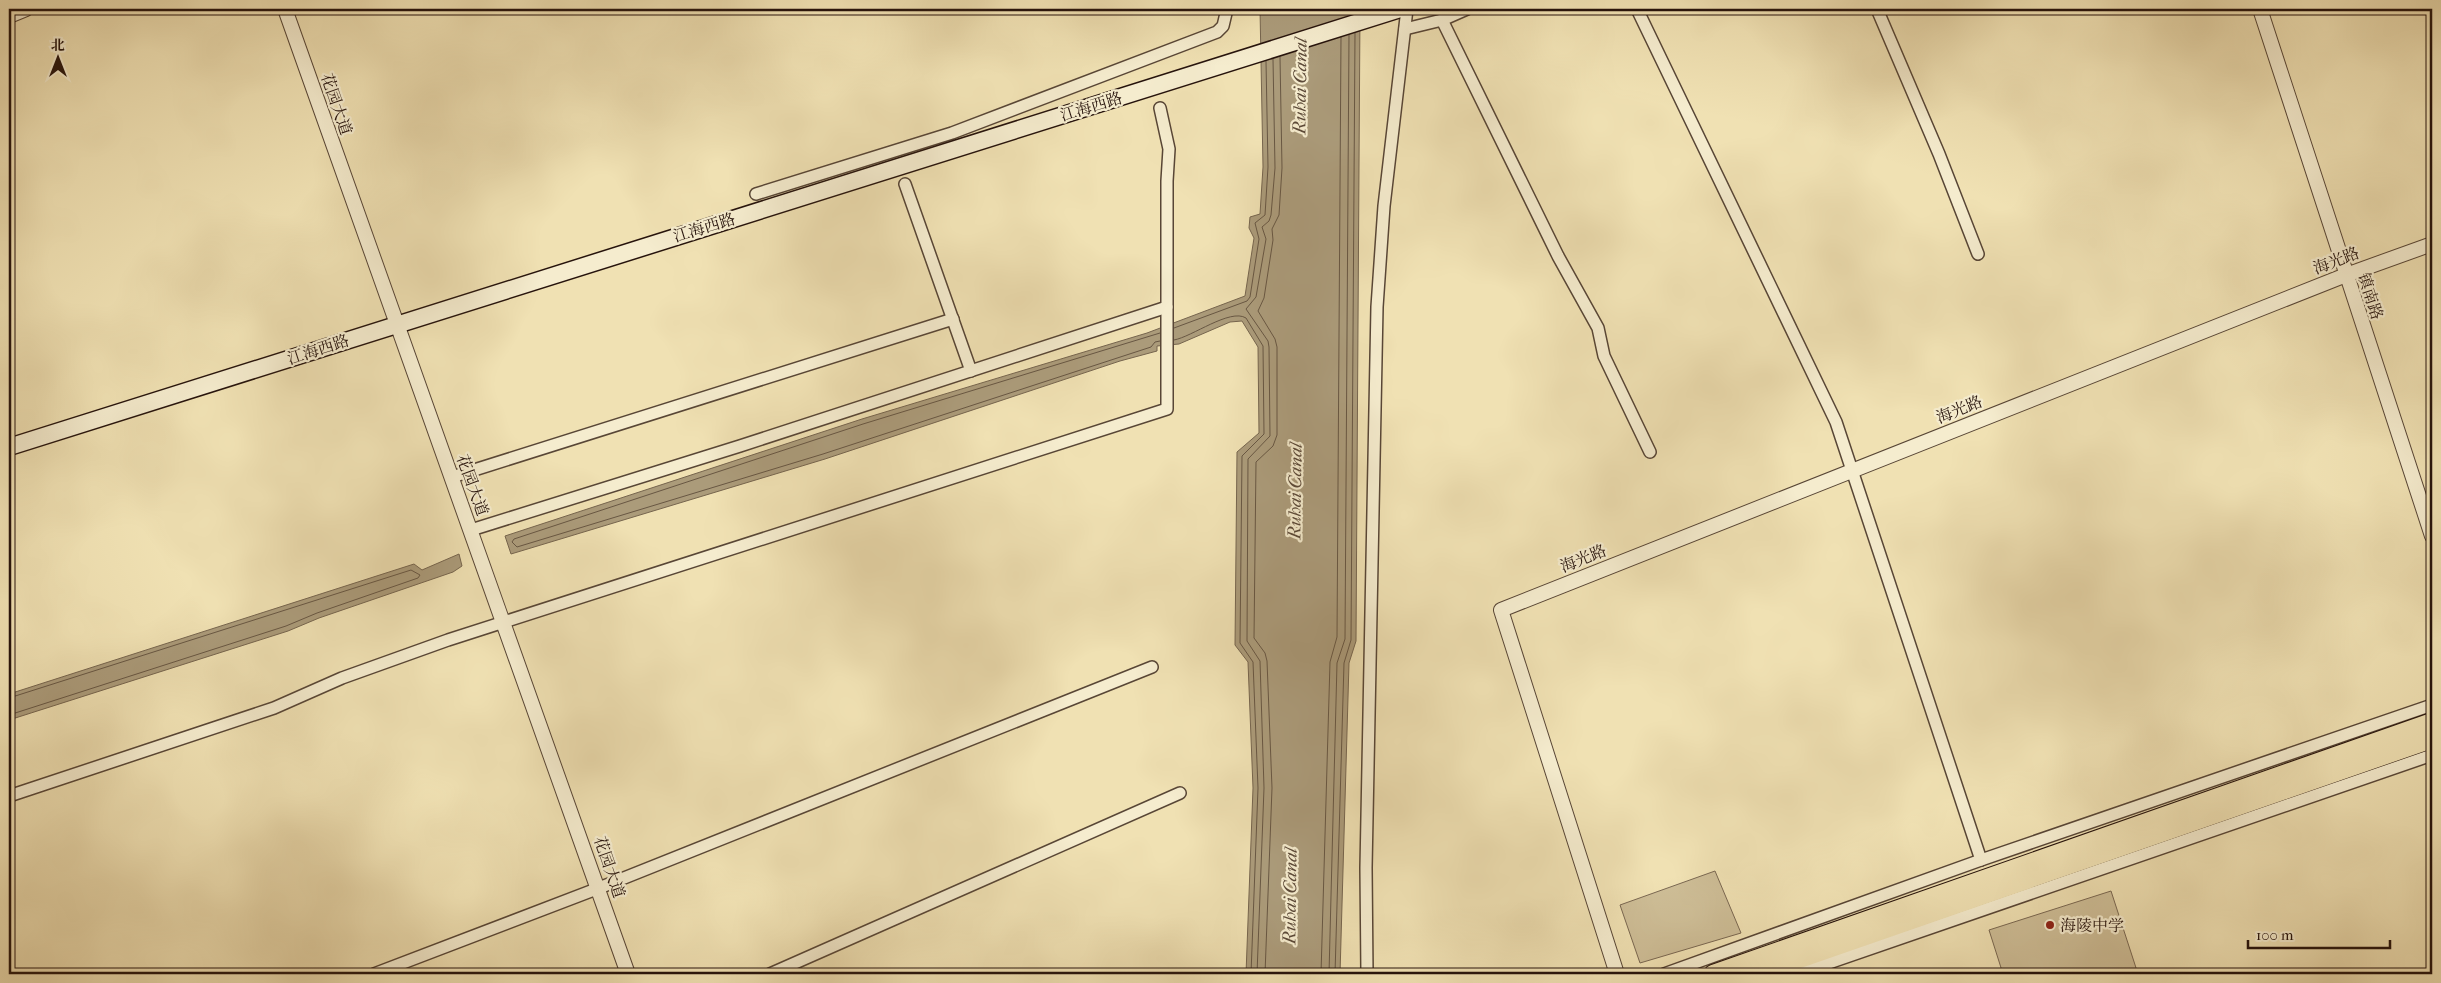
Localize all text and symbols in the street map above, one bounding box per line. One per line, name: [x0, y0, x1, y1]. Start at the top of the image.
north arrow: [32, 32, 82, 82]
water label: Ruhai Canal: [1289, 35, 1312, 135]
text: 北: [51, 37, 65, 54]
street label: 花园大道: [317, 71, 356, 138]
street label: 江海西路: [1058, 88, 1125, 125]
street label: 江海西路: [671, 209, 738, 246]
street label: 海光路: [2310, 243, 2362, 278]
street label: 镇南路: [2354, 270, 2387, 322]
street label: 江海西路: [285, 331, 352, 368]
street label: 海光路: [1933, 392, 1985, 427]
water label: Ruhai Canal: [1284, 440, 1307, 540]
street label: 花园大道: [453, 452, 492, 518]
street label: 海光路: [1557, 541, 1609, 576]
street label: 花园大道: [590, 834, 629, 901]
water label: Ruhai Canal: [1279, 845, 1302, 945]
place label: 海陵中学: [2060, 916, 2124, 935]
scale bar: [2248, 918, 2391, 950]
marker: 海陵中学: [2044, 919, 2056, 931]
text: 100 m: [2256, 926, 2294, 944]

